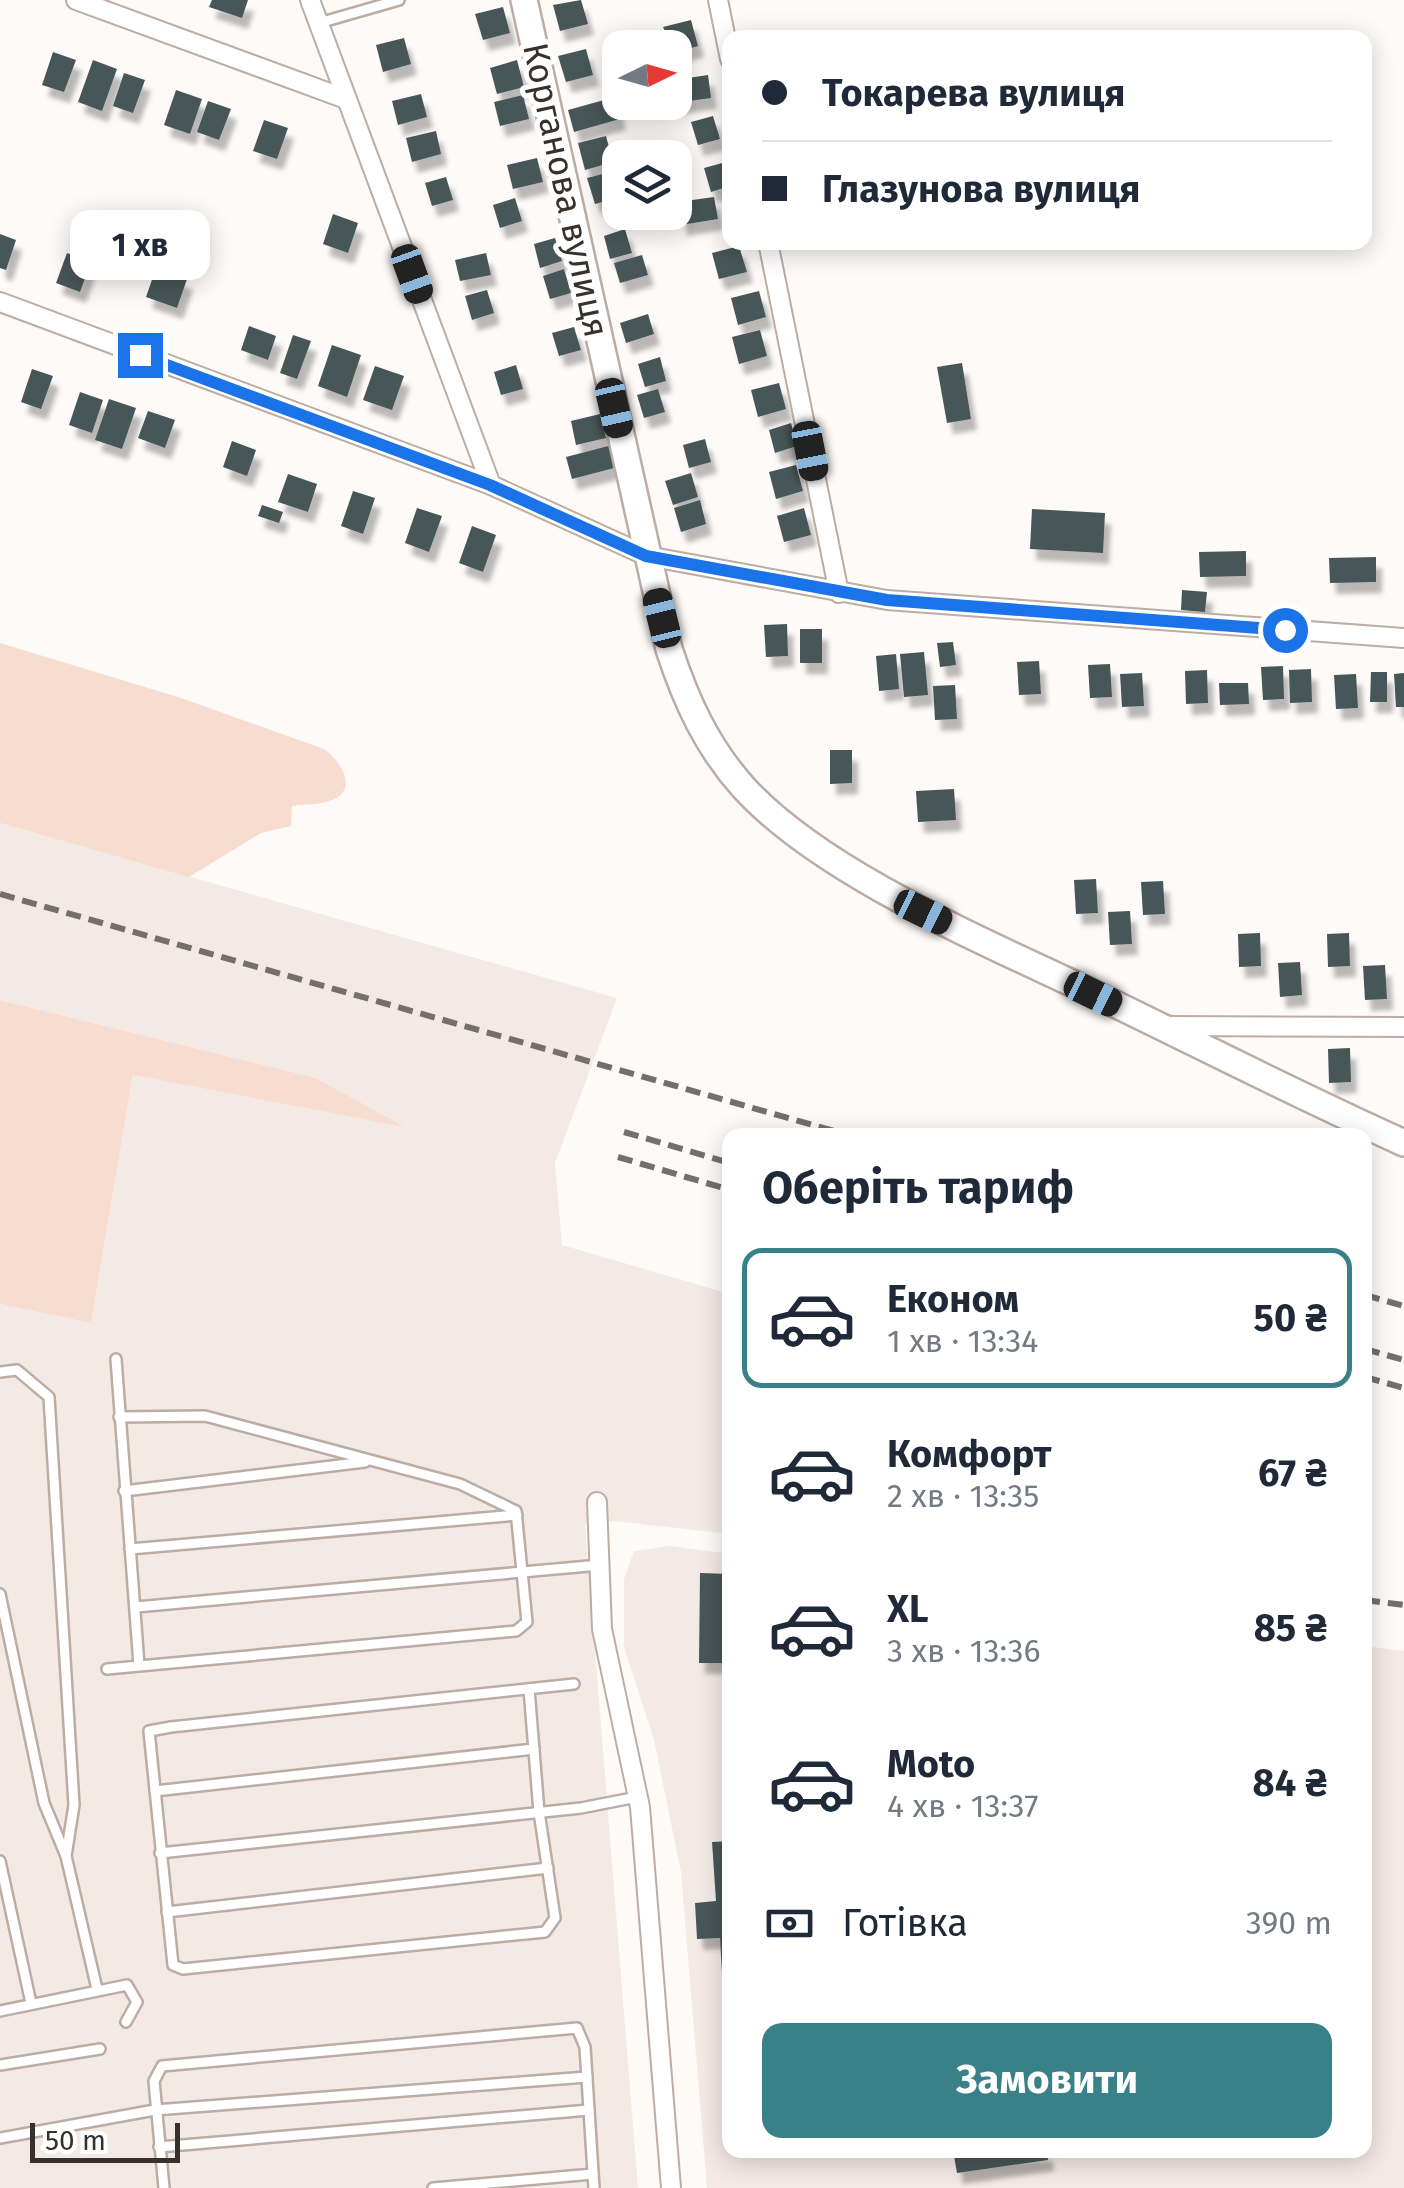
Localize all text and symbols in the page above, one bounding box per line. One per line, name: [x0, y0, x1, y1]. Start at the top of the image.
north arrow: [602, 30, 692, 120]
map controls: [602, 30, 692, 230]
street label: Корганова вулиця: [514, 39, 618, 341]
text: Токарева вулиця: [822, 70, 1125, 116]
button: layers: [602, 140, 692, 230]
text: Глазунова вулиця: [822, 166, 1140, 212]
callout: 1 хв: [70, 210, 210, 280]
text: 1 хв: [112, 226, 168, 264]
car: [388, 241, 436, 307]
route end: [118, 333, 163, 378]
car: [593, 375, 635, 441]
car: [790, 419, 830, 483]
car: [640, 585, 684, 651]
route start: [1263, 608, 1308, 653]
car: [889, 885, 957, 939]
car: [1059, 967, 1127, 1021]
text: Оберіть тариф: [762, 1161, 1074, 1215]
icon: car: [767, 1273, 857, 1363]
text: Економ: [887, 1276, 1019, 1322]
text: 50 ₴: [1254, 1295, 1327, 1341]
text: 1 хв · 13:34: [887, 1322, 1038, 1360]
icon: car: [767, 1428, 857, 1518]
text: Комфорт: [887, 1431, 1051, 1477]
text: 67 ₴: [1258, 1450, 1327, 1496]
text: 2 хв · 13:35: [887, 1477, 1039, 1515]
icon: car: [767, 1583, 857, 1673]
text: XL: [887, 1586, 929, 1632]
text: 85 ₴: [1254, 1605, 1327, 1651]
text: 3 хв · 13:36: [887, 1632, 1040, 1670]
icon: car: [767, 1738, 857, 1828]
text: Moto: [887, 1741, 975, 1787]
text: 84 ₴: [1253, 1760, 1327, 1806]
text: 4 хв · 13:37: [887, 1787, 1039, 1825]
icon: cash: [762, 1896, 817, 1951]
text: Готівка: [842, 1900, 968, 1946]
text: 390 m: [1246, 1904, 1332, 1942]
button: Замовити: [762, 2023, 1332, 2138]
scale bar: [30, 2118, 180, 2162]
text: 50 m: [45, 2124, 106, 2157]

